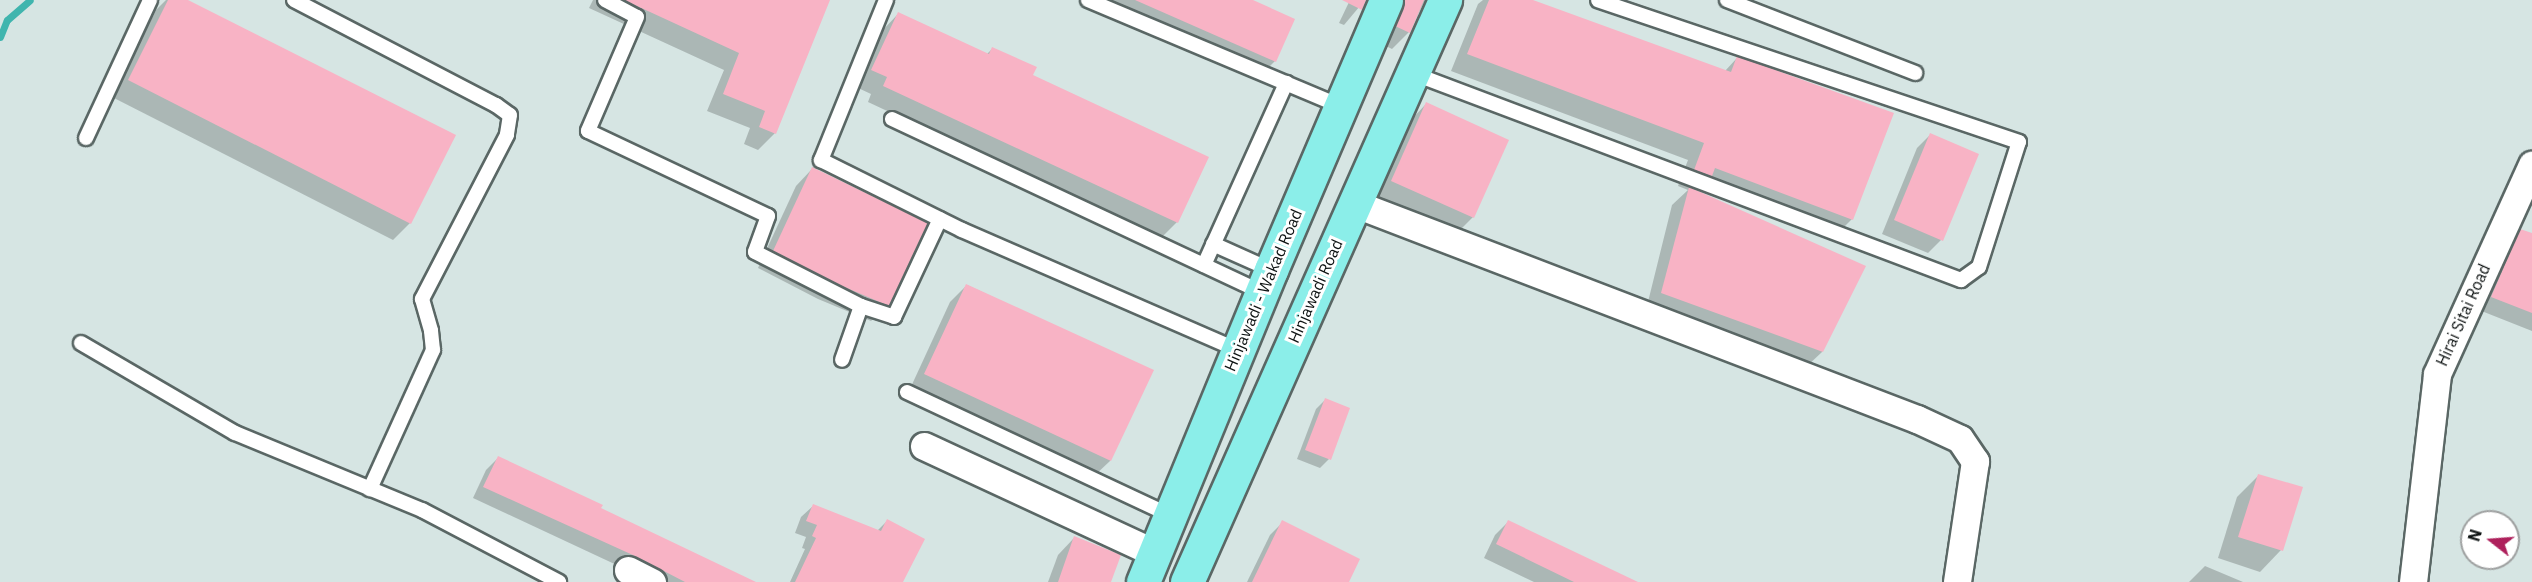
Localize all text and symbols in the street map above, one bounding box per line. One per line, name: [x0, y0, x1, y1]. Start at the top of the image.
street label: Hinjawadi - Wakad Road: [1220, 206, 1306, 374]
street label: Hinjawadi Road: [1284, 236, 1346, 346]
street label: Hirai Sitai Road: [2432, 261, 2494, 369]
north arrow: [2460, 510, 2520, 570]
text: N: [2463, 527, 2486, 544]

